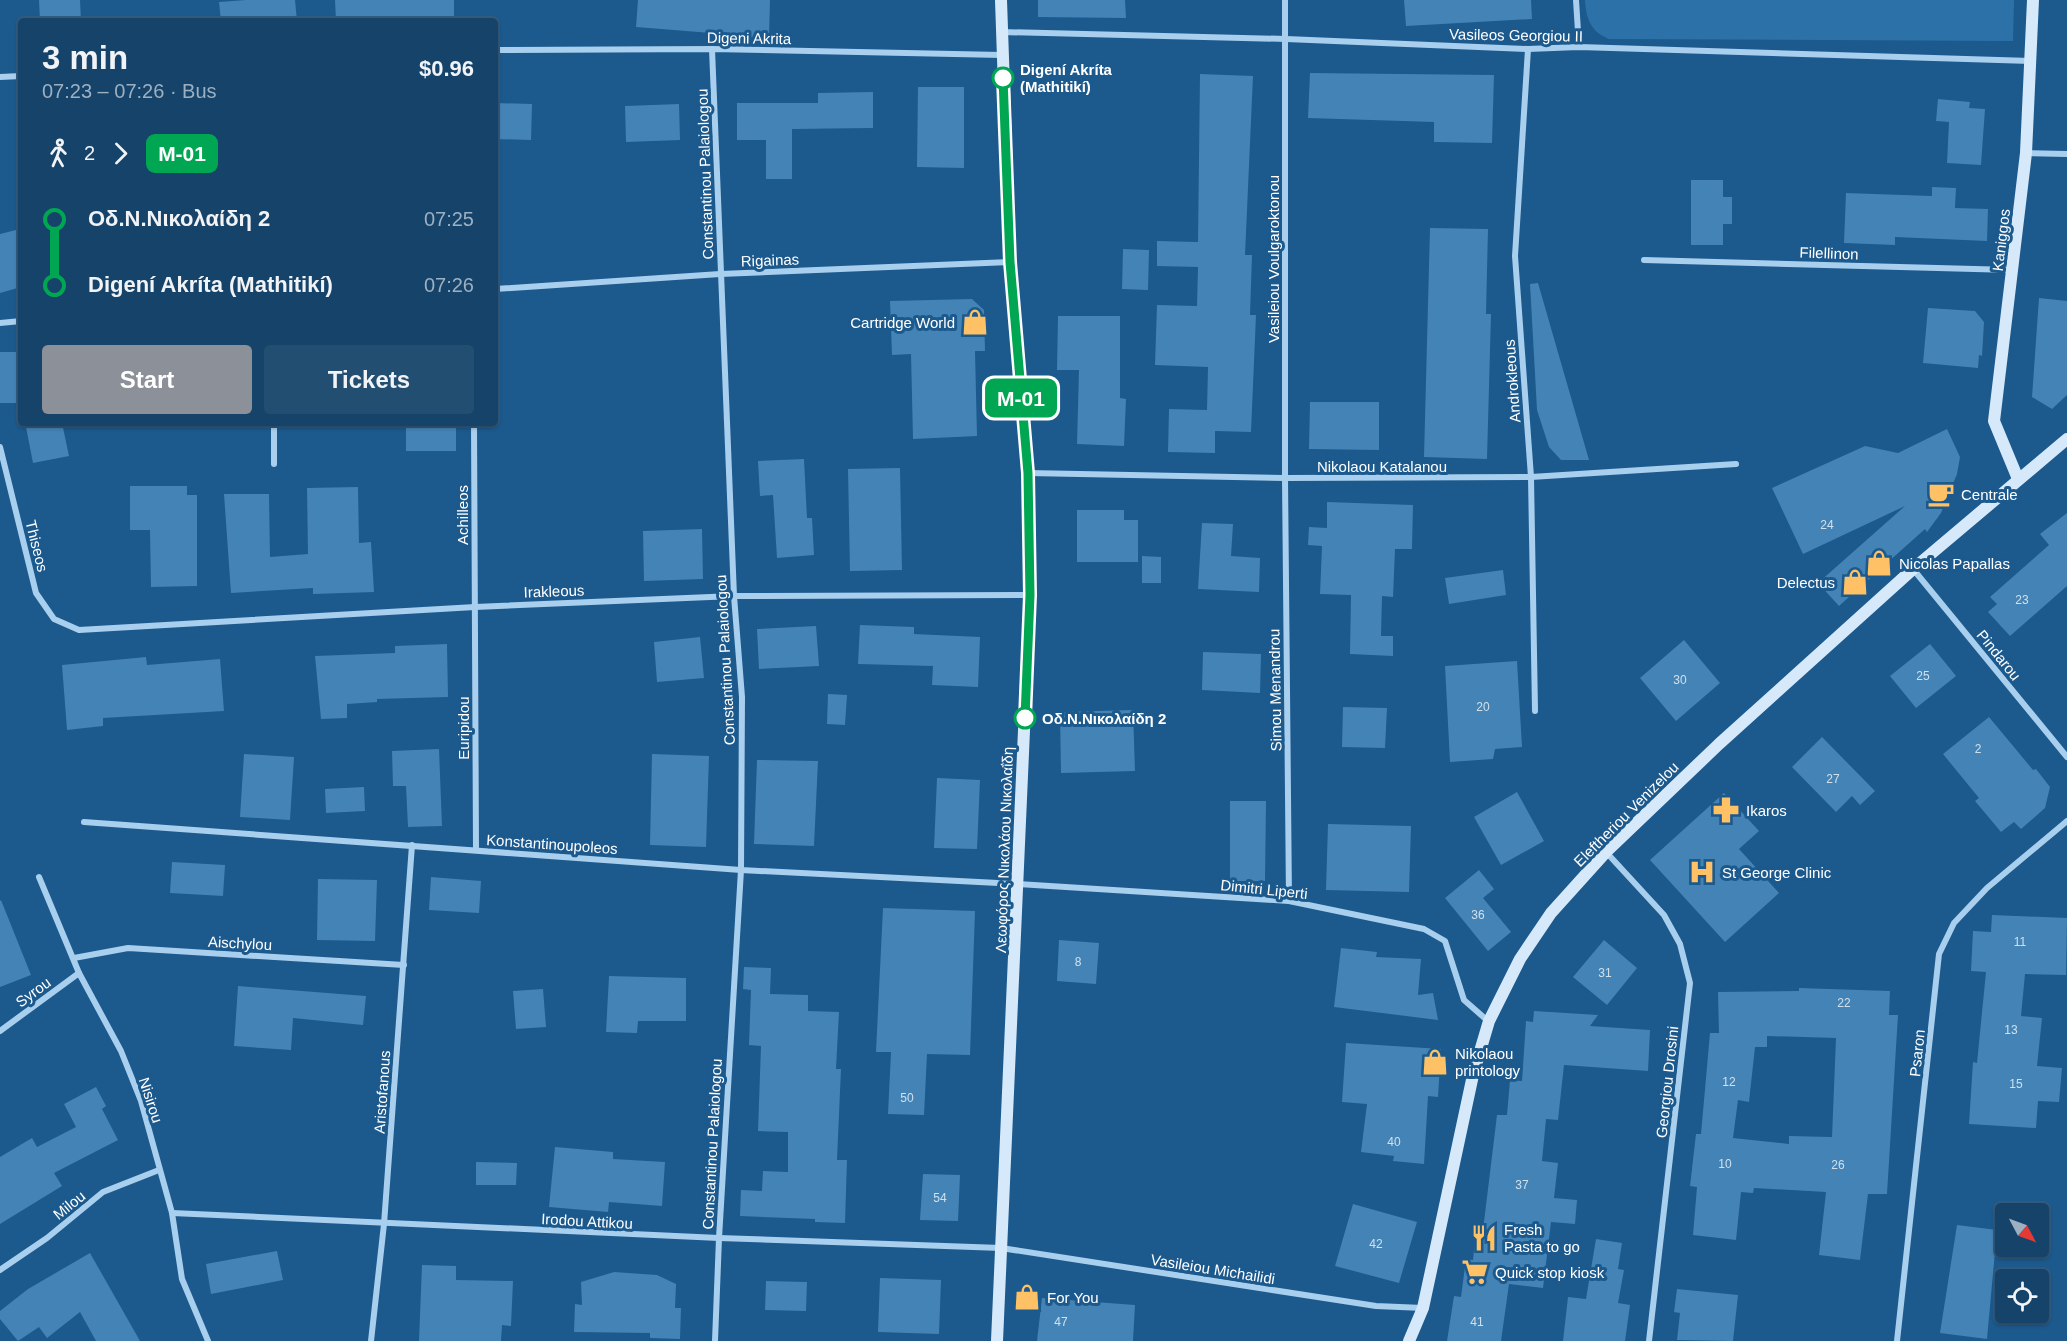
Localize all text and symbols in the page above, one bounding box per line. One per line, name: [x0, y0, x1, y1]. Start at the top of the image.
street label: Vasileos Georgiou II: [1449, 25, 1583, 45]
street label: Digeni Akrita: [707, 29, 792, 47]
text: 3 min: [42, 39, 128, 76]
text: $0.96: [419, 56, 474, 81]
place label: Digení Akríta (Mathitikí): [1020, 61, 1113, 95]
marker: Digení Akríta (Mathitikí): [992, 67, 1014, 89]
text: 07:23 – 07:26 · Bus: [42, 80, 217, 102]
street label: Constantinou Palaiologou: [694, 88, 716, 260]
icon: walk: [42, 137, 75, 170]
icon: forward: [104, 137, 137, 170]
text: 2: [84, 142, 95, 164]
text: M-01: [158, 142, 206, 165]
street label: Vasileiou Voulgaroktonou: [1265, 175, 1282, 343]
text: Οδ.Ν.Νικολαίδη 2: [88, 206, 270, 231]
text: 07:25: [424, 208, 474, 230]
street label: Kaniggos: [1989, 208, 2013, 272]
street label: Filellinon: [1799, 243, 1859, 263]
street label: Rigainas: [741, 250, 799, 270]
text: Digení Akríta (Mathitikí): [88, 272, 333, 297]
text: 07:26: [424, 274, 474, 296]
shop icon: Cartridge World: [960, 307, 990, 337]
place label: Cartridge World: [850, 314, 955, 331]
street label: Androkleous: [1501, 339, 1523, 423]
button: Start: [42, 345, 252, 414]
button: Tickets: [264, 345, 474, 414]
line badge: M-01: [979, 378, 1063, 418]
text: M-01: [997, 387, 1045, 410]
street label: Nikolaou Katalanou: [1317, 458, 1447, 475]
cafe icon: Centrale: [1926, 479, 1956, 509]
street label: Achilleos: [454, 485, 471, 545]
place label: Centrale: [1961, 486, 2018, 503]
street label: Thiseos: [22, 518, 52, 574]
house number: 24: [1820, 518, 1834, 532]
shop icon: Nicolas Papallas: [1864, 548, 1894, 578]
place label: Nicolas Papallas: [1899, 555, 2010, 572]
shop icon: Delectus: [1840, 567, 1870, 597]
street label: Constantinou Palaiologou: [712, 574, 738, 746]
place label: Delectus: [1777, 574, 1835, 591]
street label: Irakleous: [523, 581, 585, 601]
house number: 23: [2015, 593, 2029, 607]
street label: Pindarou: [1973, 626, 2025, 684]
street label: Simou Menandrou: [1265, 629, 1285, 751]
house number: 25: [1916, 669, 1930, 683]
house number: 30: [1673, 673, 1687, 687]
street label: Euripidou: [455, 696, 472, 760]
house number: 20: [1476, 700, 1490, 714]
marker: Οδ.Ν.Νικολαίδη 2: [1014, 707, 1036, 729]
place label: Οδ.Ν.Νικολαίδη 2: [1042, 710, 1166, 727]
house number: 2: [1975, 742, 1982, 756]
street label: Λεωφόρος Νικολάου Νικολαΐδη: [992, 747, 1016, 953]
street label: Eleftheriou Venizelou: [1570, 758, 1682, 870]
house number: 27: [1826, 772, 1840, 786]
pharmacy icon: Ikaros: [1711, 795, 1741, 825]
place label: Ikaros: [1746, 802, 1787, 819]
street label: Konstantinoupoleos: [486, 831, 618, 857]
hospital icon: St George Clinic: [1687, 857, 1717, 887]
place label: St George Clinic: [1722, 864, 1832, 881]
street label: Dimitri Liperti: [1220, 876, 1308, 902]
house number: 36: [1471, 908, 1485, 922]
street label: Aischylou: [207, 933, 273, 953]
house number: 11: [2014, 935, 2027, 949]
house number: 8: [1075, 955, 1082, 969]
house number: 31: [1598, 966, 1612, 980]
street label: Syrou: [12, 974, 54, 1010]
house number: 22: [1837, 996, 1851, 1010]
house number: 13: [2004, 1023, 2018, 1037]
street label: Georgiou Drosini: [1653, 1025, 1681, 1139]
street label: Psaron: [1906, 1028, 1928, 1078]
place label: Nikolaou printology: [1455, 1045, 1521, 1079]
shop icon: Nikolaou printology: [1420, 1047, 1450, 1077]
street label: Aristofanous: [371, 1050, 393, 1134]
street label: Constantinou Palaiologou: [699, 1058, 725, 1230]
street label: Nisirou: [136, 1075, 166, 1125]
house number: 12: [1722, 1075, 1736, 1089]
house number: 15: [2009, 1077, 2023, 1091]
house number: 50: [900, 1091, 914, 1105]
house number: 40: [1387, 1135, 1401, 1149]
house number: 10: [1718, 1157, 1732, 1171]
house number: 26: [1831, 1158, 1845, 1172]
house number: 37: [1515, 1178, 1529, 1192]
street label: Milou: [50, 1187, 88, 1223]
house number: 54: [933, 1191, 947, 1205]
north arrow: [1995, 1203, 2049, 1257]
map controls: [1995, 1203, 2049, 1323]
street label: Irodou Attikou: [541, 1210, 633, 1232]
place label: Fresh Pasta to go: [1504, 1221, 1580, 1255]
restaurant icon: Fresh Pasta to go: [1469, 1223, 1499, 1253]
house number: 42: [1369, 1237, 1383, 1251]
street label: Vasileiou Michailidi: [1150, 1251, 1276, 1287]
supermarket icon: Quick stop kiosk: [1460, 1257, 1490, 1287]
place label: Quick stop kiosk: [1495, 1264, 1605, 1281]
button: locate: [1995, 1269, 2049, 1323]
shop icon: For You: [1012, 1282, 1042, 1312]
place label: For You: [1047, 1289, 1099, 1306]
house number: 47: [1054, 1315, 1068, 1329]
house number: 41: [1470, 1315, 1484, 1329]

